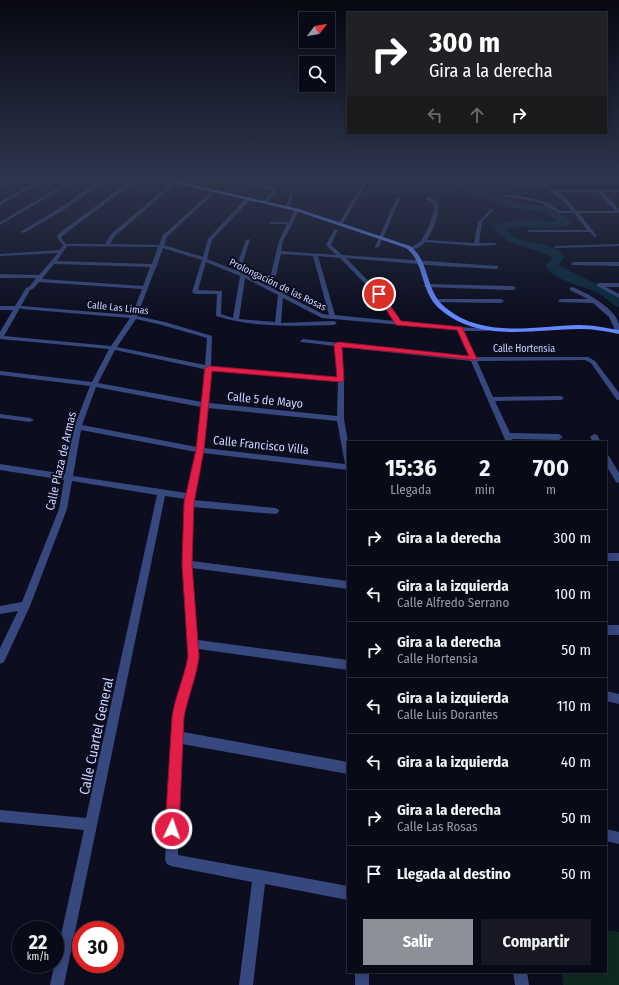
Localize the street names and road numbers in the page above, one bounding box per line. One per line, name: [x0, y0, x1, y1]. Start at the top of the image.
street label: Prolongación de las Rosas: [227, 256, 328, 314]
street label: Calle Las Limas: [87, 299, 149, 317]
street label: Calle Hortensia: [493, 343, 555, 355]
street label: Calle 5 de Mayo: [226, 389, 304, 411]
street label: Calle Plaza de Armas: [43, 410, 79, 512]
street label: Calle Francisco Villa: [212, 433, 310, 457]
street label: Calle Cuartel General: [76, 676, 117, 796]

